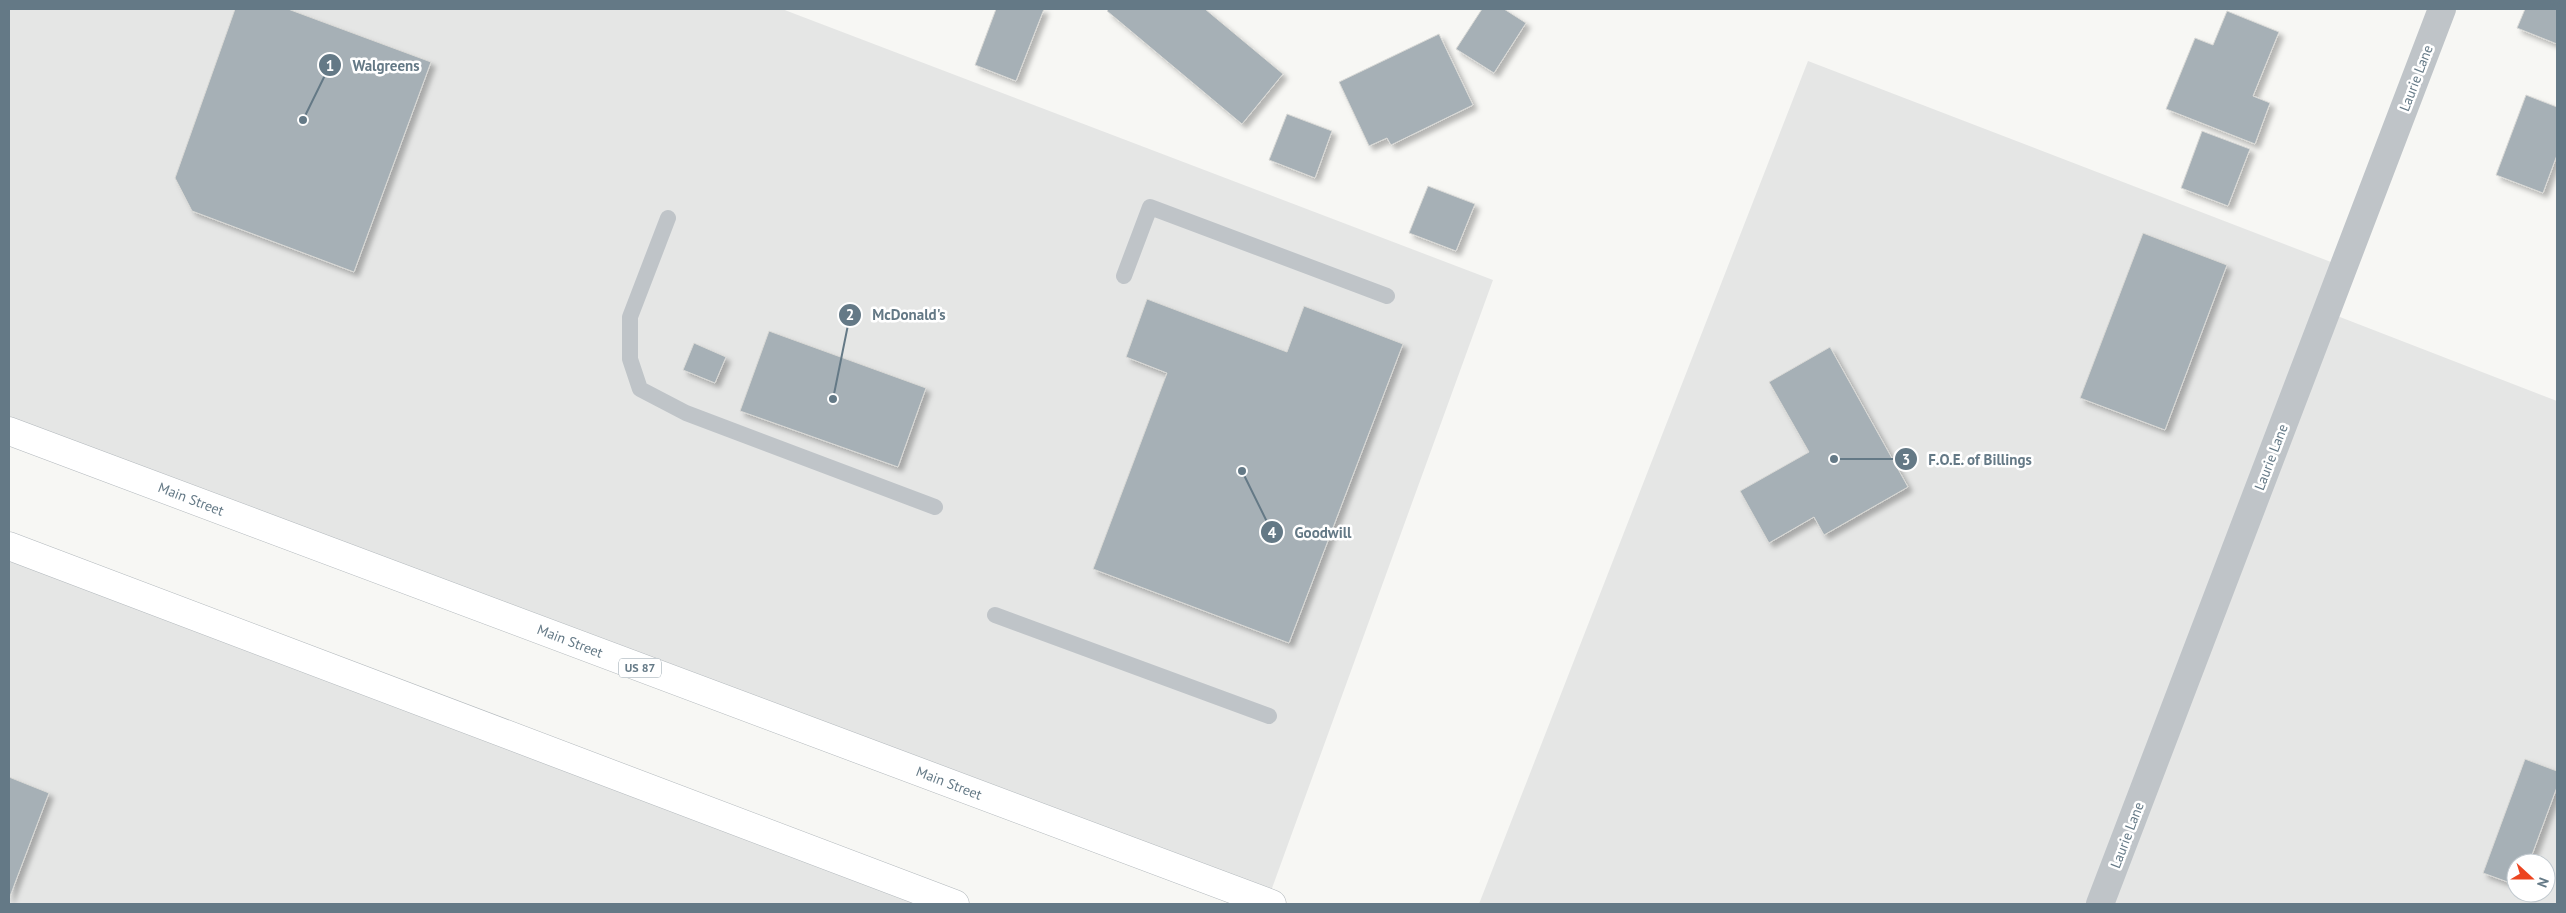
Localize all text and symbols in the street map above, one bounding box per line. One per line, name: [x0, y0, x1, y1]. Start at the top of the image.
street label: Laurie Lane: [2395, 42, 2437, 114]
callout: Walgreens: [318, 50, 430, 80]
text: 1: [326, 56, 334, 75]
text: Walgreens: [352, 56, 420, 75]
callout: McDonald's: [838, 300, 956, 330]
text: 2: [846, 305, 854, 324]
text: McDonald's: [872, 305, 946, 324]
street label: Laurie Lane: [2250, 421, 2292, 493]
callout: F.O.E. of Billings: [1893, 444, 2043, 474]
text: 3: [1902, 450, 1910, 469]
text: F.O.E. of Billings: [1928, 450, 2032, 469]
street label: Main Street: [156, 478, 227, 520]
callout: Goodwill: [1259, 517, 1361, 547]
text: 4: [1268, 523, 1277, 542]
text: Goodwill: [1294, 523, 1352, 542]
street label: Main Street: [535, 620, 606, 662]
road number: US 87: [619, 658, 661, 678]
street label: Main Street: [914, 762, 985, 804]
street label: Laurie Lane: [2106, 799, 2148, 871]
north arrow: [2506, 853, 2556, 903]
text: N: [2533, 875, 2553, 890]

